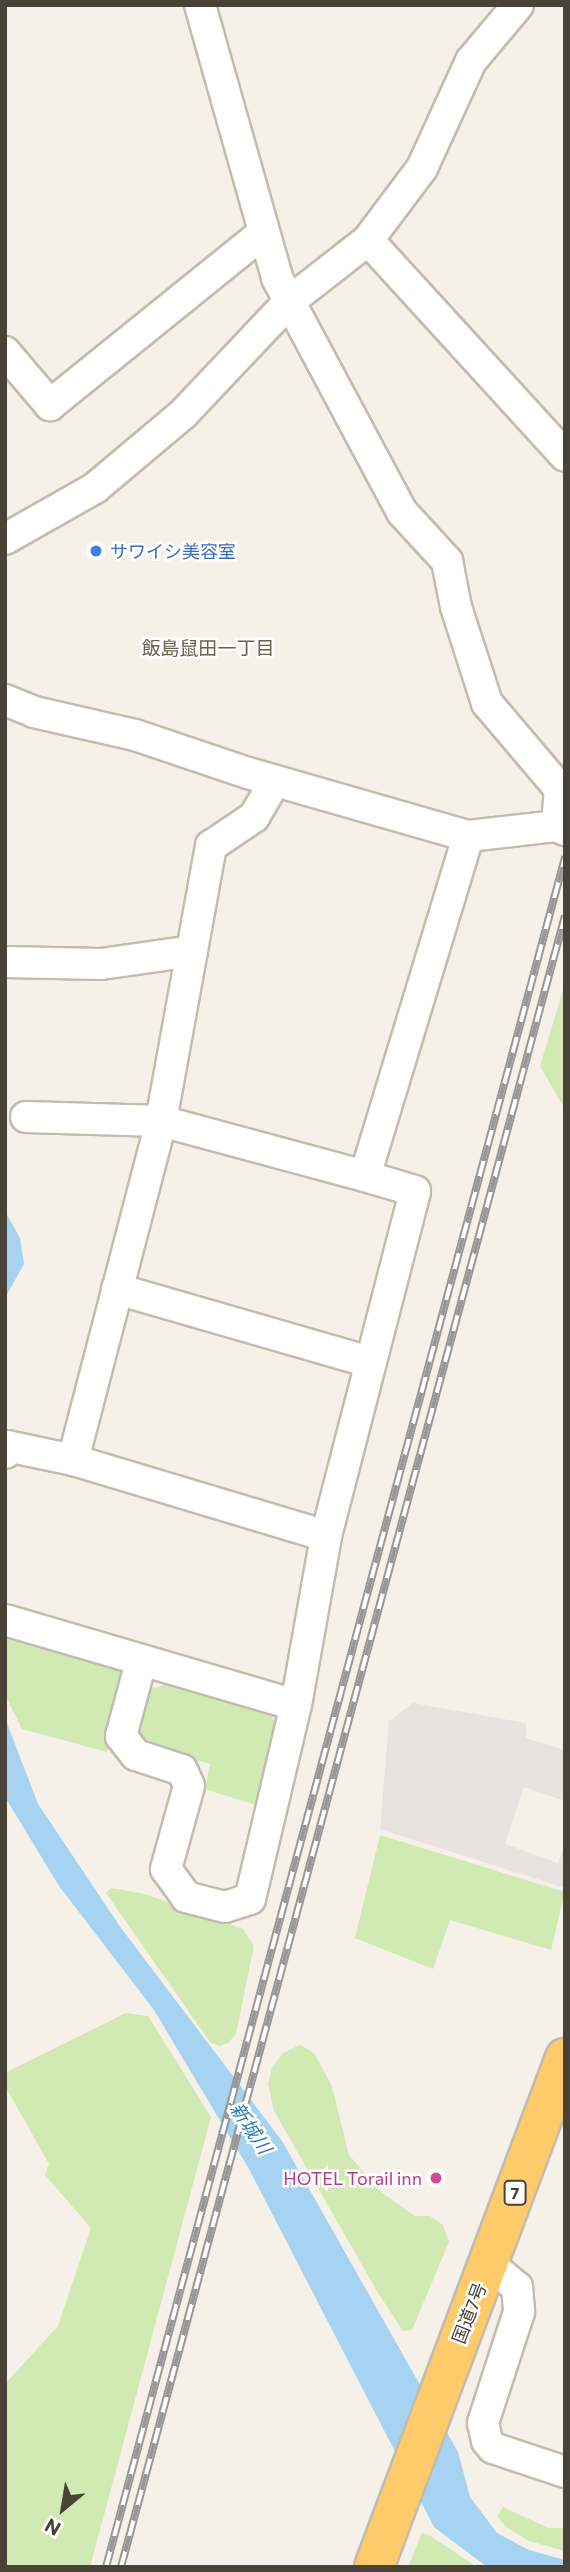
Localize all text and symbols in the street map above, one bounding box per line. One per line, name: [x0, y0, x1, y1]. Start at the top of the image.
place label: サワイシ美容室: [110, 540, 236, 562]
marker: サワイシ美容室: [88, 543, 104, 559]
district label: 飯島鼠田一丁目: [142, 637, 274, 659]
water label: 新城川: [226, 2098, 276, 2158]
place label: HOTEL Torail inn: [283, 2167, 422, 2189]
marker: HOTEL Torail inn: [428, 2170, 444, 2186]
road number: 7: [503, 2180, 527, 2206]
street label: 国道7号: [448, 2279, 490, 2347]
north arrow: [28, 2474, 98, 2544]
text: N: [40, 2514, 64, 2541]

